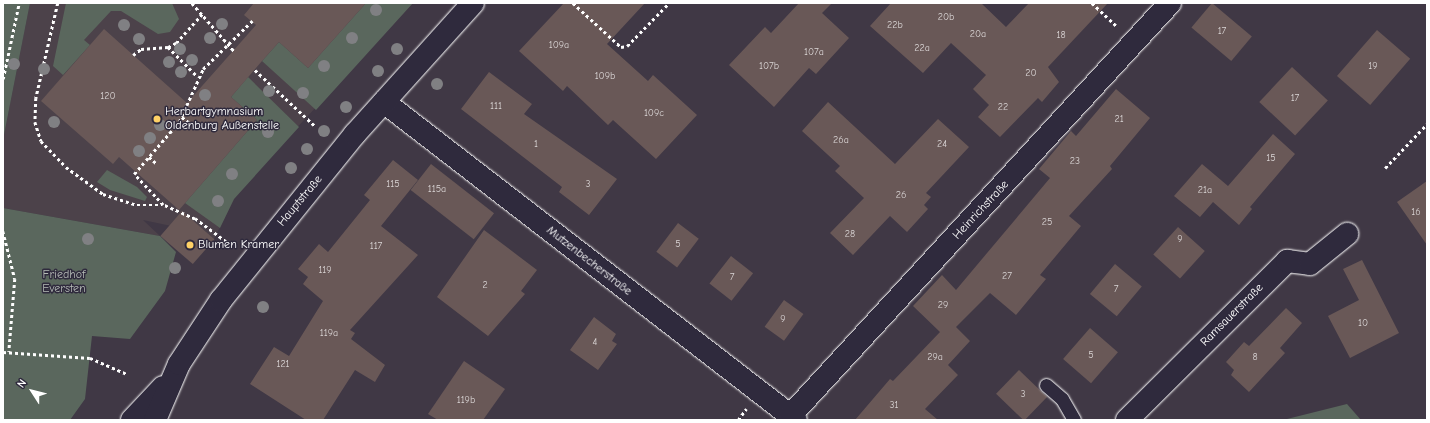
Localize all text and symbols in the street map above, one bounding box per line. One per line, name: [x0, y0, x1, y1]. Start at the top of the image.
house number: 20b: [938, 12, 954, 24]
house number: 22b: [887, 20, 903, 32]
house number: 17: [1218, 26, 1226, 38]
house number: 20a: [970, 29, 986, 41]
house number: 18: [1056, 30, 1066, 42]
house number: 109a: [549, 40, 569, 52]
house number: 22a: [914, 43, 930, 55]
house number: 107a: [804, 47, 824, 59]
house number: 107b: [759, 61, 779, 73]
house number: 19: [1368, 61, 1378, 73]
house number: 20: [1025, 68, 1037, 80]
house number: 109b: [595, 71, 615, 83]
house number: 120: [100, 91, 116, 103]
house number: 17: [1291, 93, 1299, 105]
house number: 111: [490, 101, 502, 113]
house number: 22: [998, 102, 1008, 114]
place label: Herbartgymnasium Oldenburg Außenstelle: [165, 105, 279, 133]
house number: 109c: [644, 108, 664, 120]
marker: Herbartgymnasium Oldenburg Außenstelle: [152, 114, 162, 124]
house number: 21: [1114, 114, 1124, 126]
house number: 26a: [833, 135, 849, 147]
house number: 1: [534, 139, 538, 151]
house number: 24: [937, 139, 947, 151]
house number: 15: [1266, 153, 1276, 165]
house number: 23: [1070, 156, 1080, 168]
street label: Hauptstraße: [275, 173, 325, 229]
street label: Heinrichstraße: [950, 178, 1012, 242]
house number: 115: [386, 179, 400, 191]
house number: 3: [585, 179, 591, 191]
house number: 115a: [428, 184, 446, 196]
house number: 21a: [1198, 185, 1212, 197]
house number: 26: [896, 190, 906, 202]
house number: 16: [1411, 207, 1421, 219]
house number: 25: [1042, 217, 1052, 229]
street label: Mutzenbecherstraße: [544, 223, 634, 299]
house number: 28: [845, 229, 855, 241]
house number: 9: [1177, 234, 1183, 246]
place label: Blumen Kramer: [198, 238, 279, 252]
house number: 5: [675, 239, 681, 251]
marker: Blumen Kramer: [185, 240, 195, 250]
house number: 117: [370, 241, 382, 253]
house number: 119: [318, 265, 332, 277]
park label: Friedhof Eversten: [42, 268, 86, 296]
house number: 27: [1002, 271, 1012, 283]
house number: 7: [730, 272, 734, 284]
house number: 2: [482, 280, 488, 292]
street label: Ramsauerstraße: [1198, 281, 1266, 349]
house number: 7: [1114, 284, 1118, 296]
house number: 29: [938, 300, 948, 312]
house number: 9: [780, 314, 786, 326]
house number: 10: [1358, 318, 1368, 330]
house number: 119a: [320, 328, 338, 340]
house number: 4: [593, 337, 597, 349]
house number: 5: [1088, 350, 1094, 362]
house number: 29a: [927, 352, 943, 364]
house number: 8: [1252, 352, 1258, 364]
house number: 121: [276, 359, 290, 371]
north arrow: [12, 371, 52, 411]
text: N: [15, 377, 29, 390]
house number: 3: [1020, 389, 1026, 401]
house number: 119b: [457, 395, 475, 407]
house number: 31: [889, 400, 899, 412]

